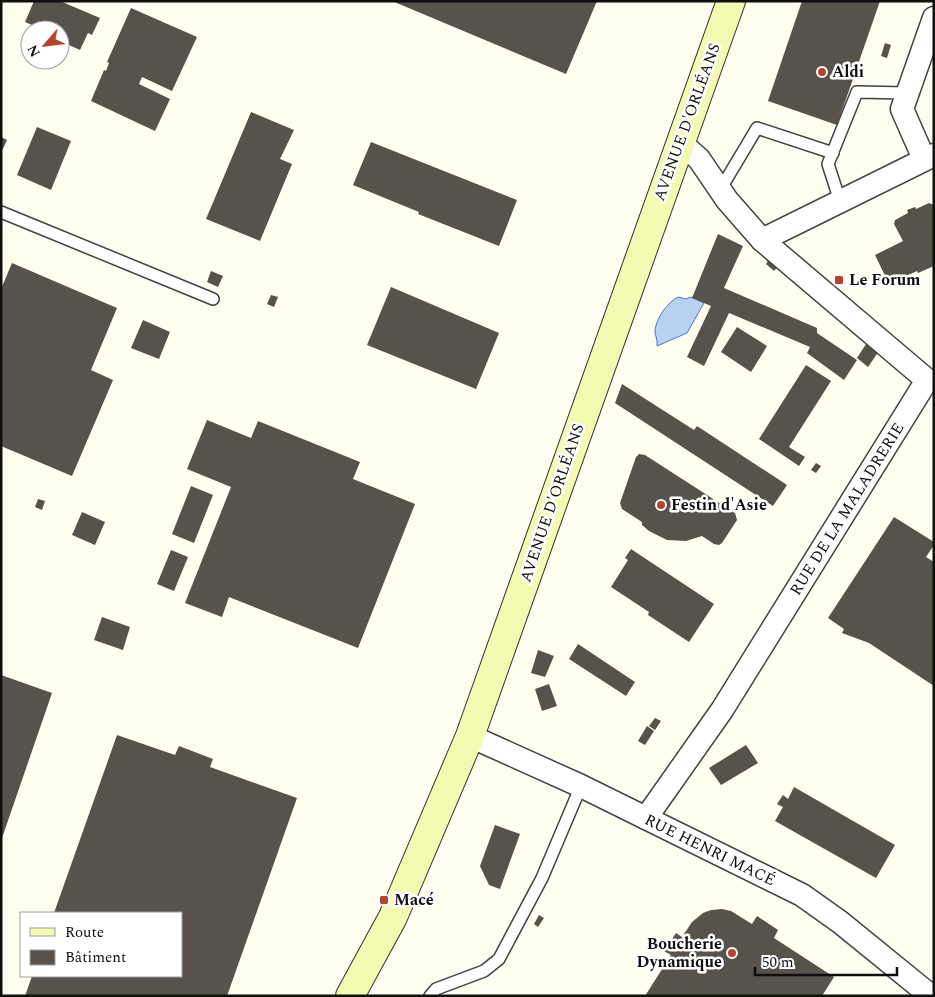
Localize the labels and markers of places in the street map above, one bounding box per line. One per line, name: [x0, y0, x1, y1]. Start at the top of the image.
place label: Aldi: [832, 60, 864, 84]
marker: Aldi: [816, 66, 828, 78]
place label: Le Forum: [849, 268, 921, 292]
marker: Le Forum: [833, 274, 845, 286]
place label: Festin d'Asie: [671, 493, 767, 517]
marker: Festin d'Asie: [655, 499, 667, 511]
place label: Macé: [394, 888, 434, 912]
marker: Macé: [378, 894, 390, 906]
place label: Boucherie Dynamique: [636, 932, 722, 974]
marker: Boucherie Dynamique: [726, 947, 738, 959]

